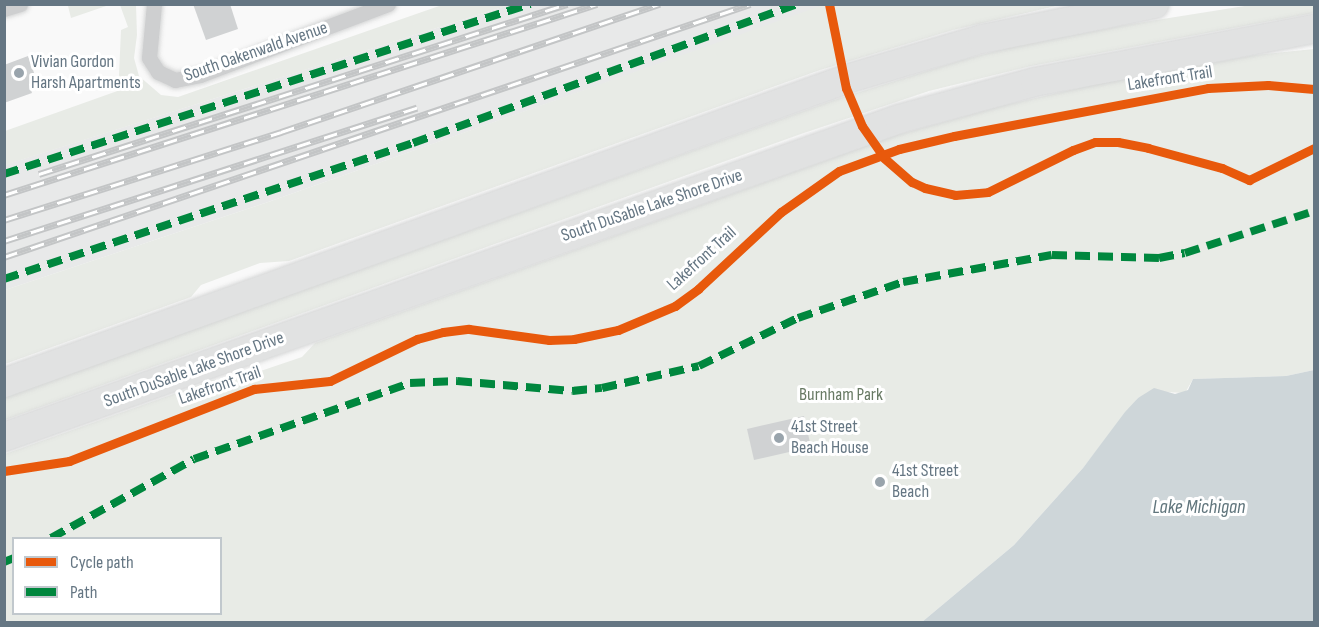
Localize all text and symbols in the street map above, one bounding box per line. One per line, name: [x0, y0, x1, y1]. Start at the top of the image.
street label: South Oakenwald Avenue: [181, 17, 331, 87]
place label: Vivian Gordon Harsh Apartments: [31, 52, 141, 94]
street label: Lakefront Trail: [1126, 62, 1214, 96]
marker: Vivian Gordon Harsh Apartments: [12, 66, 26, 80]
street label: South DuSable Lake Shore Drive: [559, 165, 745, 247]
street label: Lakefront Trail: [663, 222, 741, 296]
street label: South DuSable Lake Shore Drive: [101, 327, 287, 413]
street label: Lakefront Trail: [176, 362, 264, 410]
park label: Burnham Park: [799, 384, 883, 406]
place label: 41st Street Beach House: [791, 417, 869, 460]
marker: 41st Street Beach House: [772, 431, 786, 445]
place label: 41st Street Beach: [892, 461, 959, 504]
marker: 41st Street Beach: [873, 475, 887, 489]
water label: Lake Michigan: [1153, 495, 1245, 519]
legend: [12, 537, 222, 615]
text: Cycle path: [70, 552, 134, 573]
text: Path: [70, 582, 98, 603]

